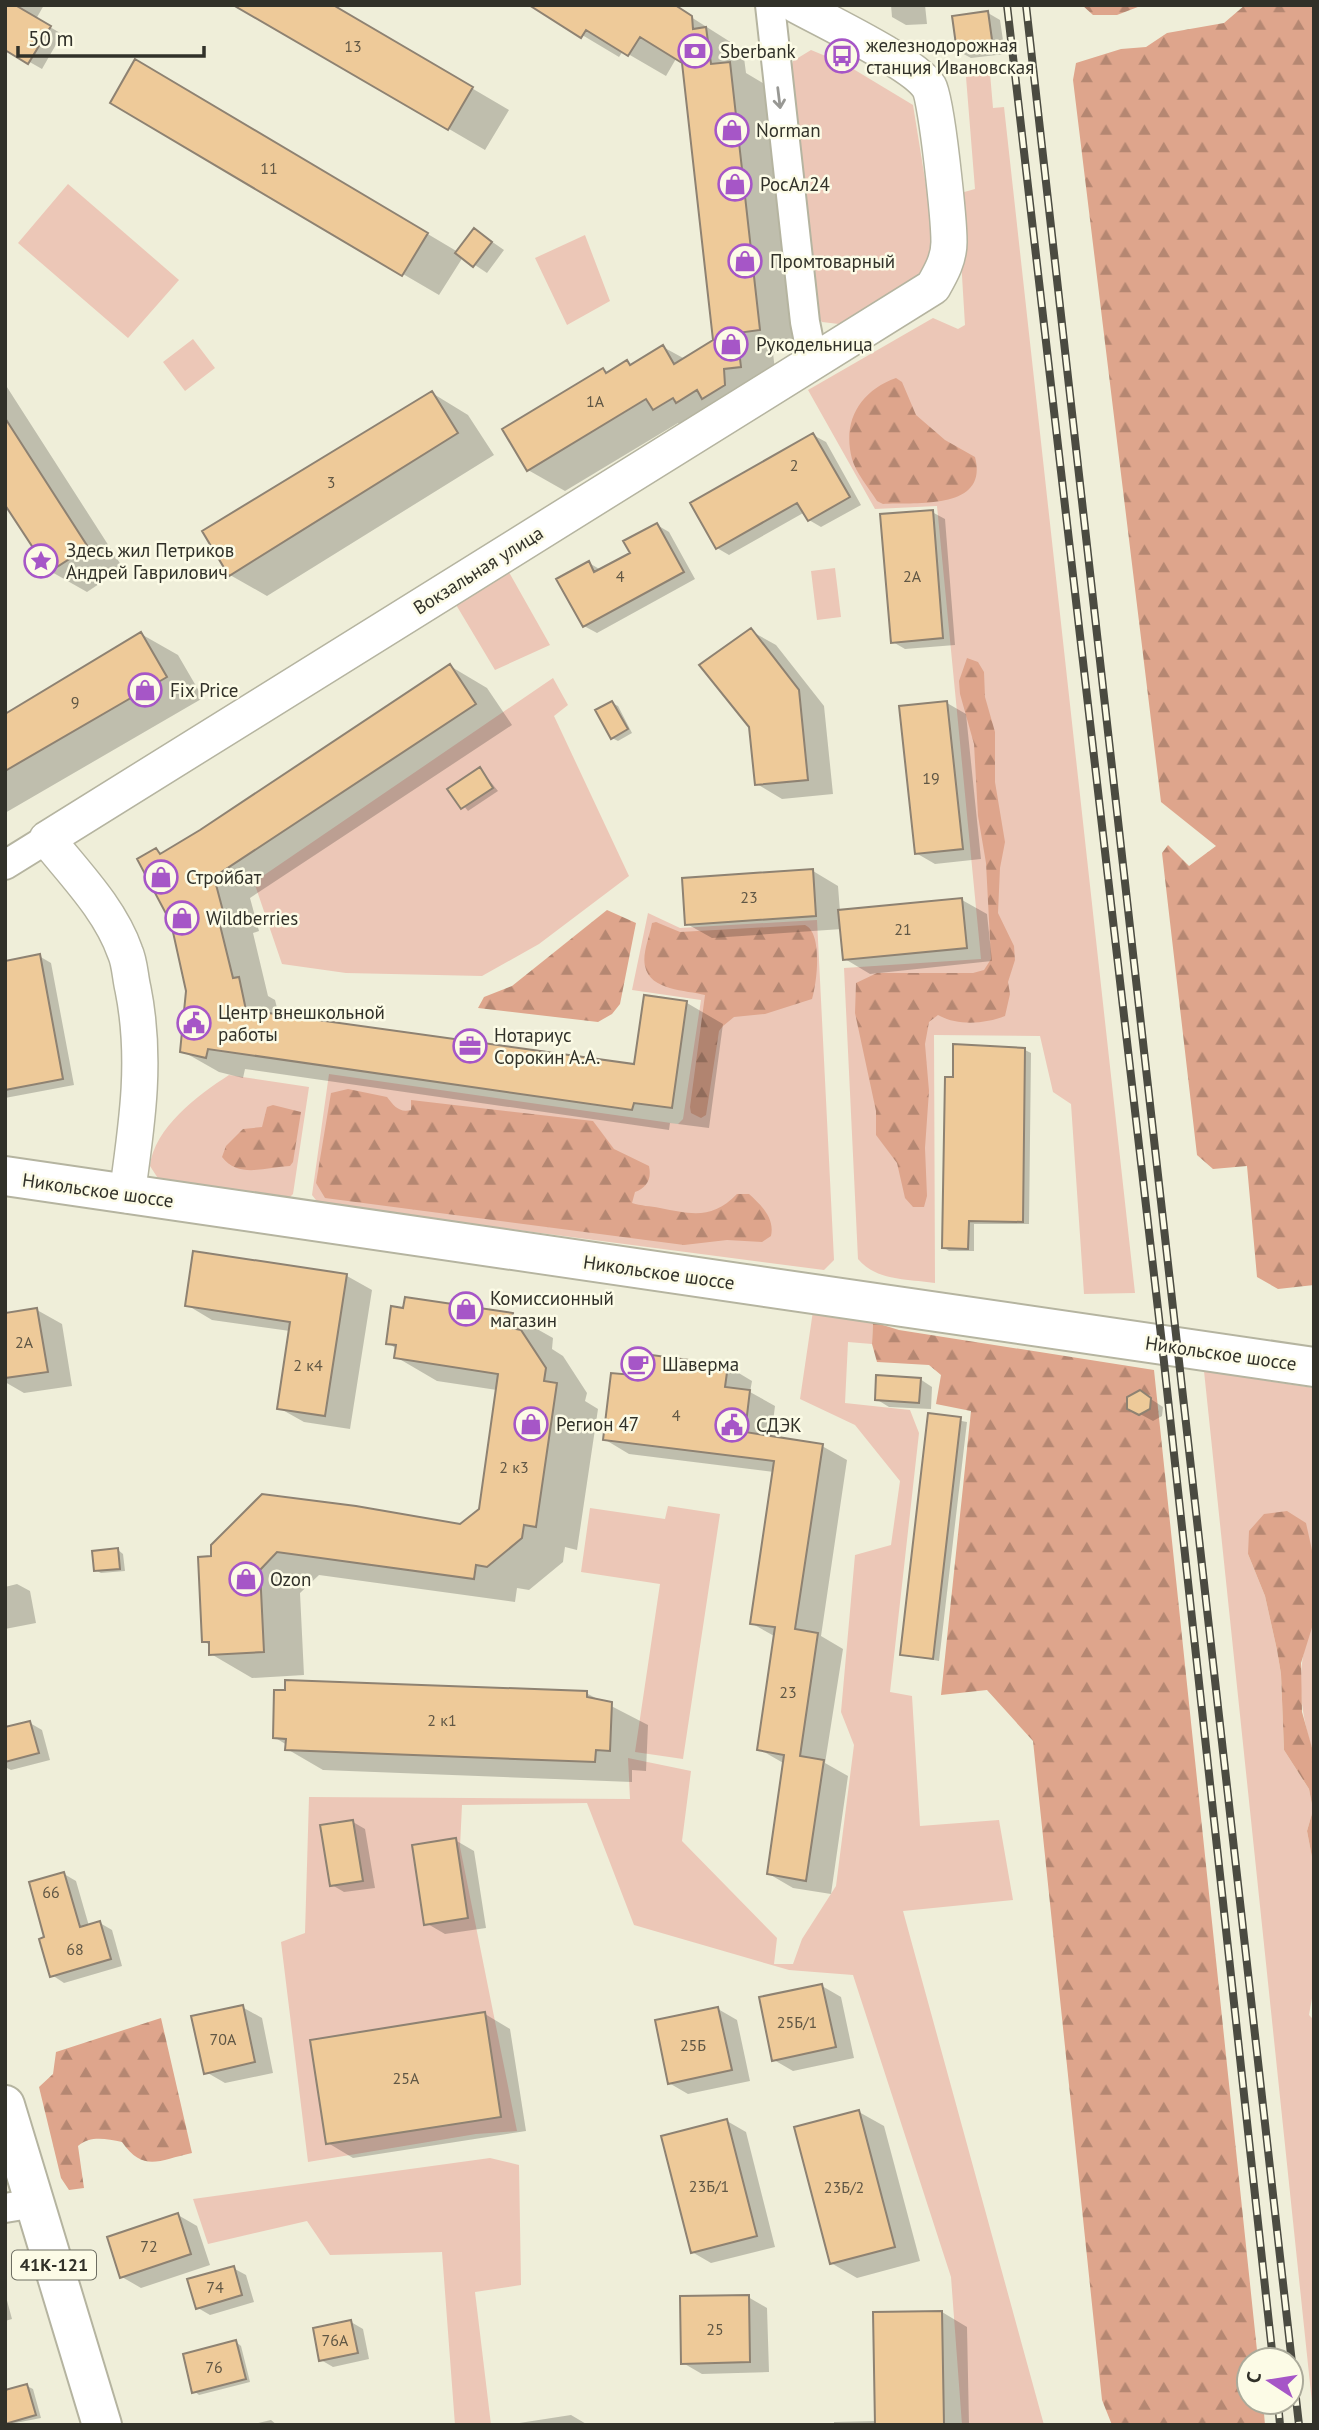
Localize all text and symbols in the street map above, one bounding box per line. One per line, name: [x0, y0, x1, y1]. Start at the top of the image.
scale bar: [18, 14, 203, 58]
text: 50 m: [28, 25, 74, 52]
bank icon: Sberbank: [676, 32, 714, 70]
place label: железнодорожная станция Ивановская: [866, 33, 1034, 79]
house number: 13: [344, 36, 362, 56]
bus stop icon: железнодорожная станция Ивановская: [823, 37, 861, 75]
place label: Sberbank: [720, 39, 796, 63]
one-way arrow: [772, 86, 785, 108]
shop icon: Norman: [713, 111, 751, 149]
place label: Norman: [756, 118, 821, 142]
house number: 11: [260, 158, 278, 178]
shop icon: РосАл24: [716, 165, 754, 203]
place label: РосАл24: [760, 172, 830, 196]
shop icon: Промтоварный: [726, 242, 764, 280]
place label: Промтоварный: [770, 249, 895, 273]
shop icon: Рукодельница: [712, 325, 750, 363]
place label: Рукодельница: [756, 332, 873, 356]
house number: 1А: [586, 391, 605, 411]
house number: 2: [790, 455, 798, 475]
house number: 3: [327, 472, 335, 492]
street label: Вокзальная улица: [409, 520, 547, 620]
place label: Здесь жил Петриков Андрей Гаврилович: [66, 538, 234, 584]
place icon: Здесь жил Петриков Андрей Гаврилович: [22, 542, 60, 580]
house number: 4: [616, 566, 625, 586]
house number: 2А: [903, 566, 922, 586]
shop icon: Fix Price: [126, 671, 164, 709]
place label: Fix Price: [170, 678, 239, 702]
house number: 9: [71, 692, 79, 712]
house number: 19: [922, 768, 940, 788]
shop icon: Стройбат: [142, 858, 180, 896]
place label: Стройбат: [186, 865, 262, 889]
house number: 23: [740, 887, 758, 907]
shop icon: Wildberries: [163, 899, 201, 937]
place label: Wildberries: [206, 906, 298, 930]
house number: 21: [894, 919, 912, 939]
place label: Центр внешкольной работы: [218, 1000, 385, 1046]
public building icon: Центр внешкольной работы: [175, 1004, 213, 1042]
place label: Нотариус Сорокин А.А.: [494, 1023, 600, 1069]
office icon: Нотариус Сорокин А.А.: [451, 1027, 489, 1065]
street label: Никольское шоссе: [21, 1167, 175, 1213]
street label: Никольское шоссе: [582, 1249, 736, 1295]
place label: Комиссионный магазин: [490, 1286, 614, 1332]
shop icon: Комиссионный магазин: [447, 1290, 485, 1328]
street label: Никольское шоссе: [1144, 1330, 1298, 1376]
house number: 2А: [15, 1332, 34, 1352]
cafe icon: Шаверма: [619, 1345, 657, 1383]
place label: Шаверма: [662, 1352, 739, 1376]
house number: 2 к4: [293, 1355, 323, 1375]
shop icon: Регион 47: [512, 1405, 550, 1443]
house number: 4: [672, 1405, 681, 1425]
public building icon: СДЭК: [713, 1406, 751, 1444]
place label: Регион 47: [556, 1412, 639, 1436]
place label: СДЭК: [756, 1413, 802, 1437]
house number: 2 к3: [499, 1457, 529, 1477]
shop icon: Ozon: [227, 1560, 265, 1598]
place label: Ozon: [270, 1567, 311, 1591]
house number: 23: [779, 1682, 797, 1702]
house number: 2 к1: [427, 1710, 457, 1730]
house number: 66: [42, 1882, 60, 1902]
house number: 68: [66, 1939, 84, 1959]
house number: 25Б/1: [777, 2012, 817, 2032]
house number: 70А: [210, 2029, 237, 2049]
house number: 25Б: [680, 2035, 706, 2055]
house number: 25А: [393, 2068, 420, 2088]
house number: 23Б/1: [689, 2176, 729, 2196]
house number: 23Б/2: [824, 2177, 864, 2197]
house number: 72: [140, 2236, 158, 2256]
road number: 41К-121: [12, 2250, 96, 2280]
house number: 74: [206, 2277, 224, 2297]
house number: 25: [706, 2319, 724, 2339]
house number: 76А: [322, 2330, 349, 2350]
north arrow: [1235, 2346, 1305, 2416]
house number: 76: [205, 2357, 223, 2377]
text: С: [1241, 2369, 1266, 2385]

